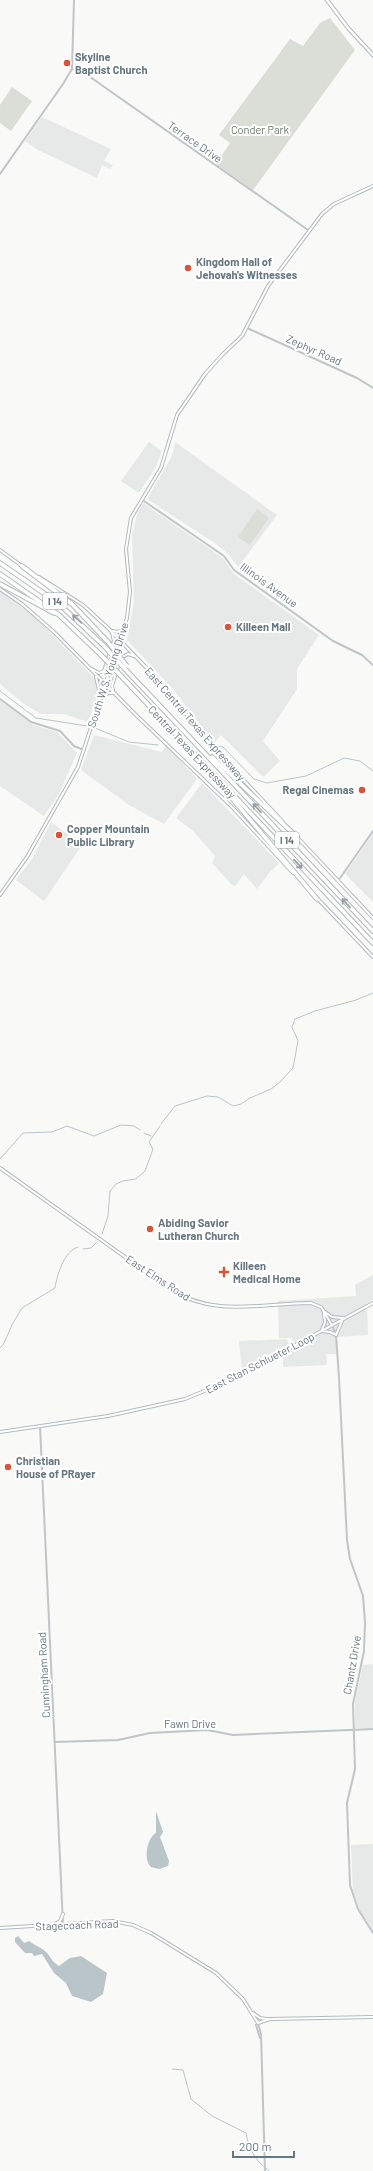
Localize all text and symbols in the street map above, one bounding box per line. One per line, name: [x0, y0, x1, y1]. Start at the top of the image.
place label: Skyline Baptist Church: [75, 50, 147, 76]
marker: Skyline Baptist Church: [62, 58, 72, 68]
street label: Terrace Drive: [166, 118, 225, 165]
park label: Conder Park: [231, 123, 290, 136]
place label: Kingdom Hall of Jehovah's Witnesses: [196, 255, 298, 281]
marker: Kingdom Hall of Jehovah's Witnesses: [183, 263, 193, 273]
street label: Zephyr Road: [284, 332, 344, 368]
street label: Illinois Avenue: [238, 559, 301, 610]
road number: I 14: [43, 593, 67, 609]
one-way arrow: [72, 614, 82, 623]
street label: South W.S. Young Drive: [84, 620, 131, 729]
place label: Killeen Mall: [236, 620, 291, 633]
marker: Killeen Mall: [223, 622, 233, 632]
street label: East Central Texas Expressway: [142, 664, 248, 784]
street label: Central Texas Expressway: [145, 703, 239, 801]
place label: Regal Cinemas: [283, 783, 354, 796]
marker: Regal Cinemas: [357, 785, 367, 795]
one-way arrow: [252, 803, 262, 813]
place label: Copper Mountain Public Library: [67, 822, 150, 848]
marker: Copper Mountain Public Library: [54, 830, 64, 840]
road number: I 14: [275, 832, 299, 848]
one-way arrow: [293, 859, 303, 869]
one-way arrow: [341, 898, 351, 908]
place label: Abiding Savior Lutheran Church: [158, 1216, 239, 1242]
marker: Abiding Savior Lutheran Church: [145, 1224, 155, 1234]
street label: East Elms Road: [124, 1252, 193, 1303]
place label: Killeen Medical Home: [233, 1259, 301, 1285]
marker: Killeen Medical Home: [218, 1266, 230, 1278]
street label: East Stan Schlueter Loop: [203, 1329, 316, 1396]
place label: Christian House of PRayer: [16, 1454, 96, 1480]
marker: Christian House of PRayer: [3, 1462, 13, 1472]
street label: Cunningham Road: [35, 1632, 52, 1718]
street label: Chantz Drive: [340, 1634, 363, 1695]
street label: Fawn Drive: [164, 1717, 216, 1730]
street label: Stagecoach Road: [35, 1917, 119, 1932]
scale bar: [233, 2133, 294, 2159]
text: 200 m: [239, 2139, 271, 2153]

